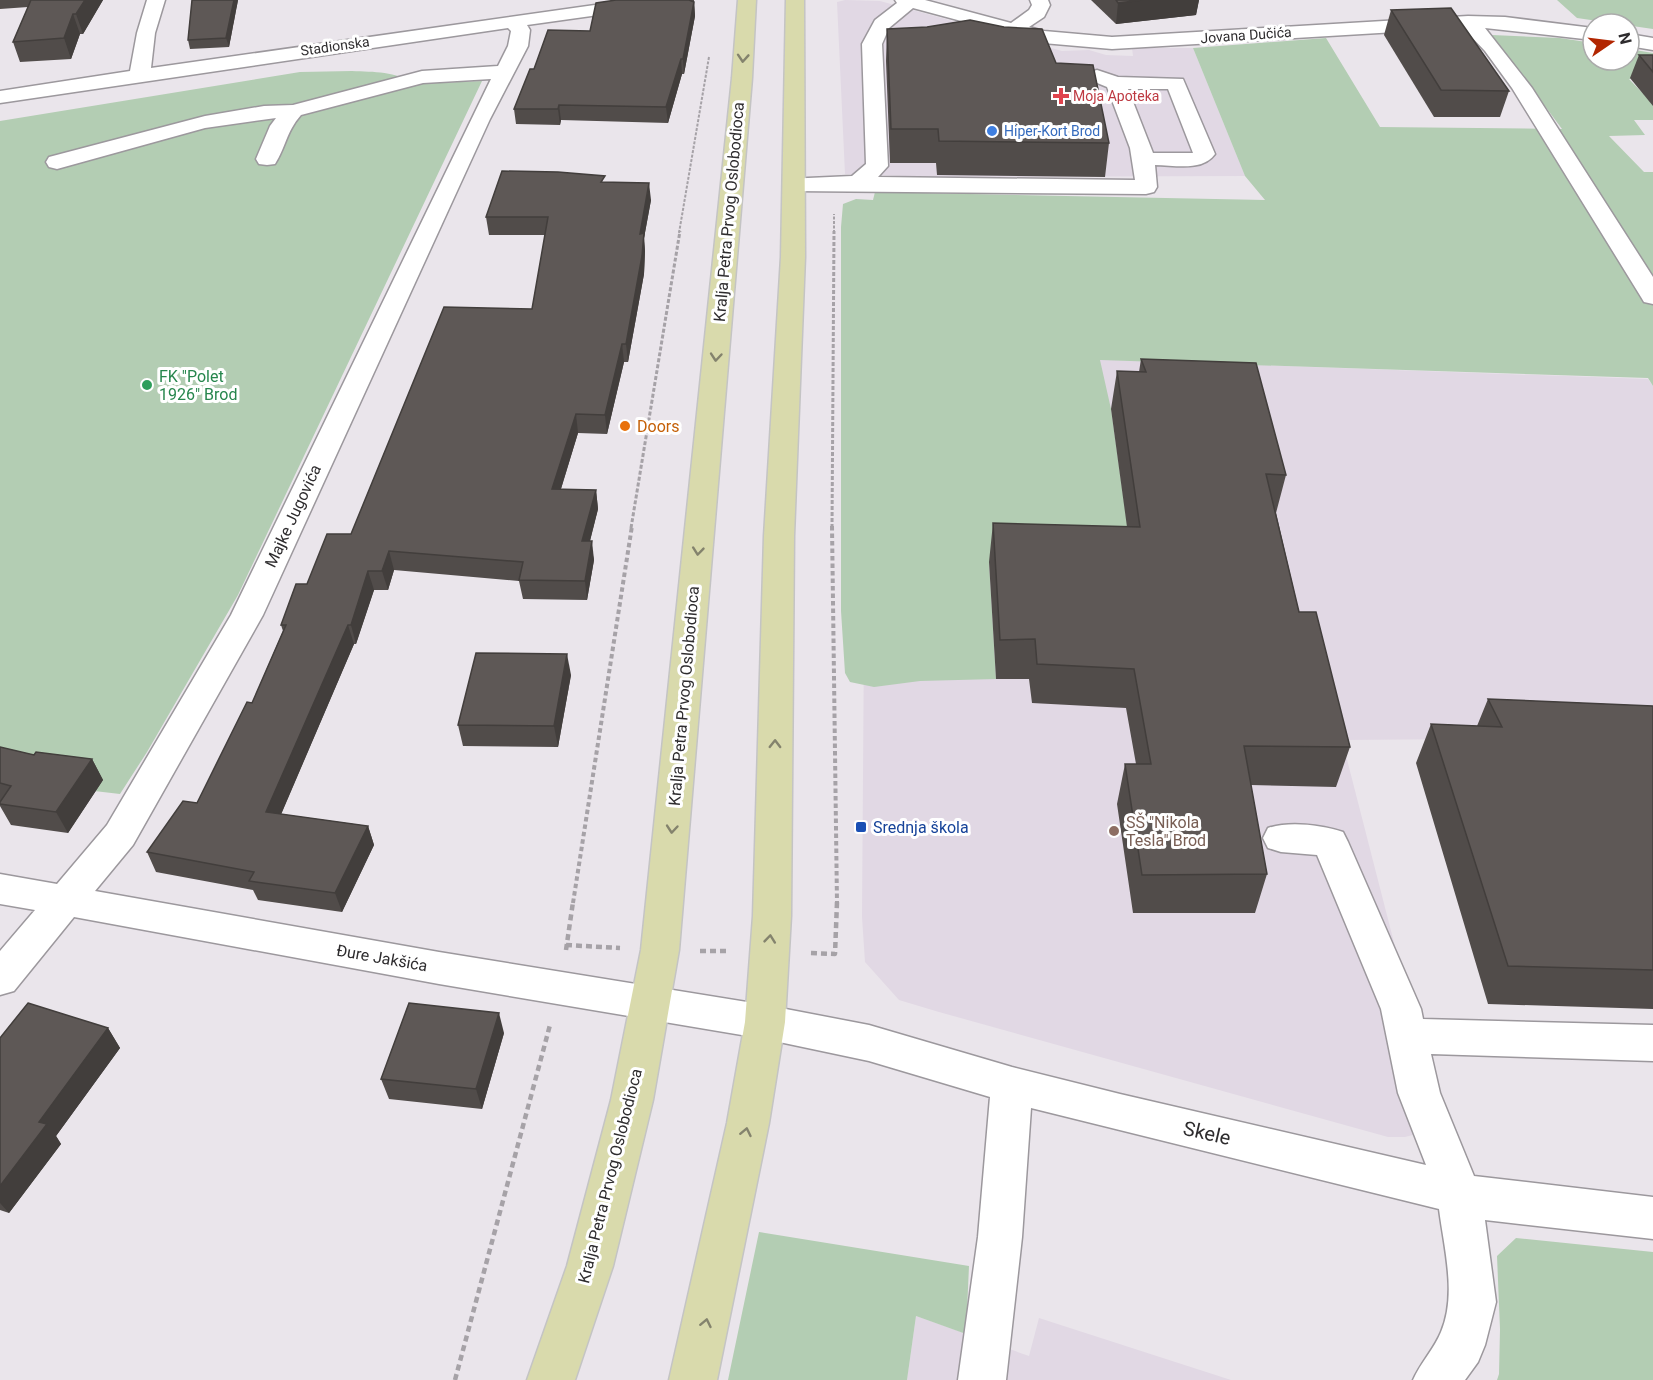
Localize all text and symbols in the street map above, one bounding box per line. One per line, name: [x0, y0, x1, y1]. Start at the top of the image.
north arrow: [1581, 12, 1641, 72]
street label: Jovana Dučića: [1200, 24, 1292, 46]
text: N: [1614, 31, 1636, 46]
street label: Stadionska: [299, 33, 371, 59]
one-way arrow: [737, 54, 750, 63]
place label: Moja Apoteka: [1073, 88, 1159, 104]
marker: Moja Apoteka: [1054, 89, 1068, 103]
street label: Kralja Petra Prvog Oslobodioca: [710, 101, 748, 323]
place label: Hiper-Kort Brod: [1004, 123, 1100, 139]
marker: Hiper-Kort Brod: [985, 124, 999, 138]
one-way arrow: [710, 353, 723, 362]
place label: FK "Polet 1926" Brod: [159, 367, 237, 404]
marker: FK "Polet 1926" Brod: [140, 378, 154, 392]
place label: Doors: [637, 417, 679, 436]
marker: Doors: [618, 419, 632, 433]
street label: Majke Jugovića: [261, 462, 325, 570]
one-way arrow: [692, 547, 705, 556]
street label: Kralja Petra Prvog Oslobodioca: [665, 585, 703, 807]
one-way arrow: [769, 739, 782, 748]
place label: SŠ "Nikola Tesla" Brod: [1126, 812, 1206, 850]
place label: Srednja škola: [873, 818, 969, 837]
marker: Srednja škola: [854, 820, 868, 834]
marker: SŠ "Nikola Tesla" Brod: [1107, 824, 1121, 838]
one-way arrow: [665, 825, 678, 834]
one-way arrow: [763, 934, 776, 943]
street label: Đure Jakšića: [335, 941, 429, 975]
street label: Kralja Petra Prvog Oslobodioca: [574, 1067, 646, 1285]
street label: Skele: [1181, 1116, 1233, 1150]
one-way arrow: [739, 1127, 752, 1137]
one-way arrow: [698, 1318, 711, 1328]

